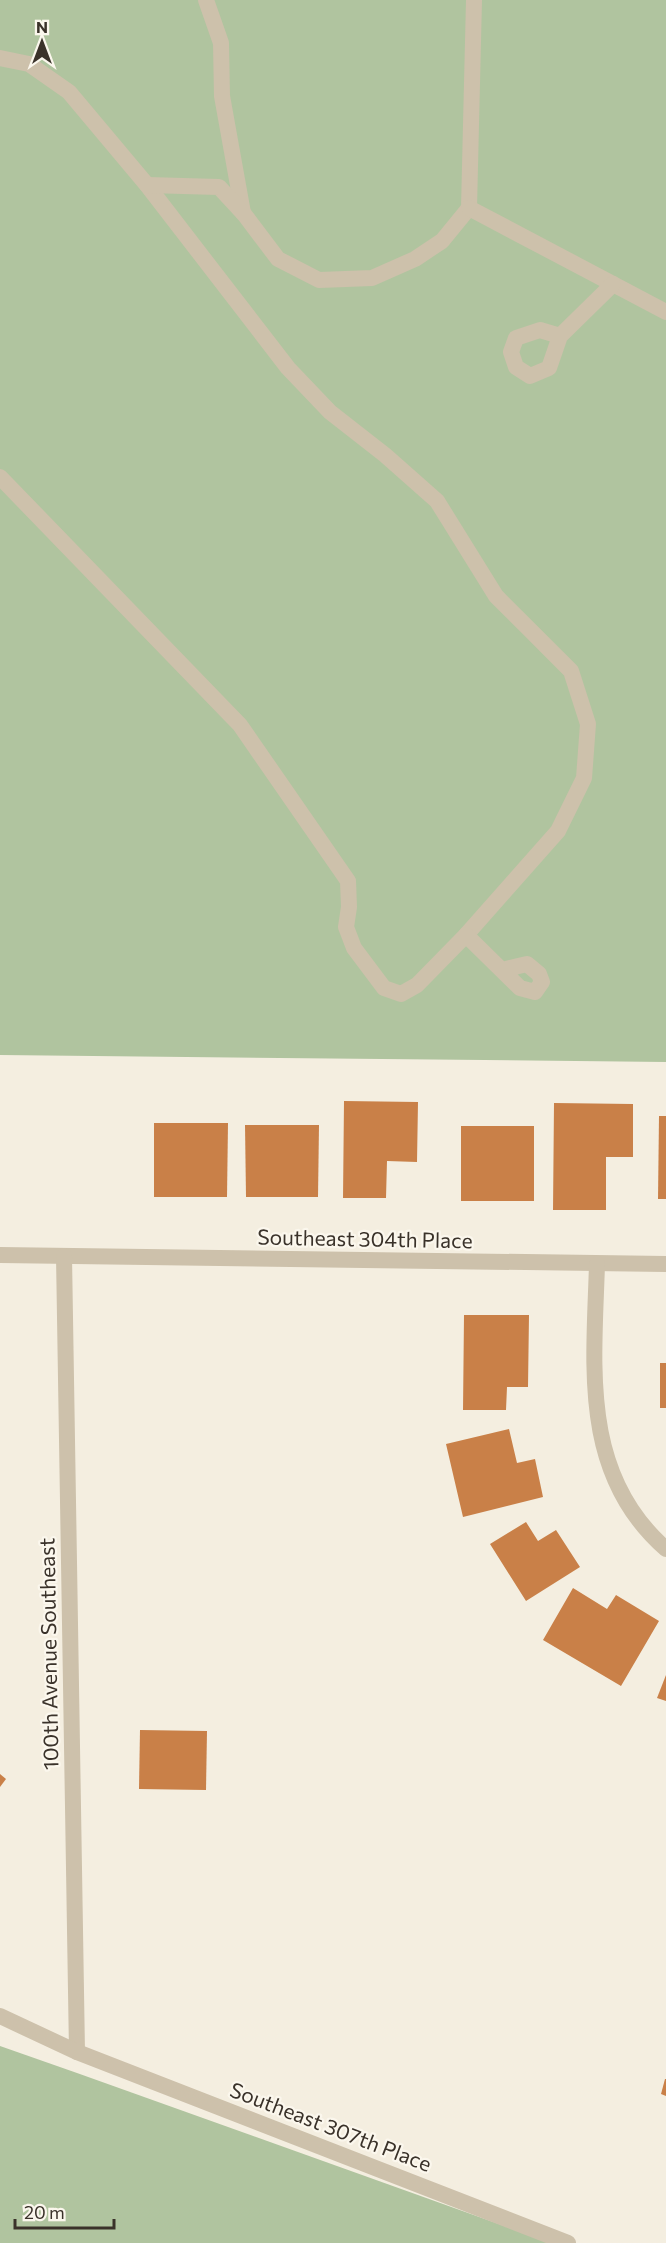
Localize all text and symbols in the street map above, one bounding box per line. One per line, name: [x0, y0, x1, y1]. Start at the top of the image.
north arrow: [12, 12, 72, 72]
text: N: [36, 17, 48, 36]
street label: Southeast 304th Place: [257, 1224, 473, 1252]
street label: 100th Avenue Southeast: [33, 1538, 63, 1770]
street label: Southeast 307th Place: [227, 2076, 435, 2176]
scale bar: [15, 2192, 114, 2230]
text: 20 m: [24, 2201, 65, 2223]

